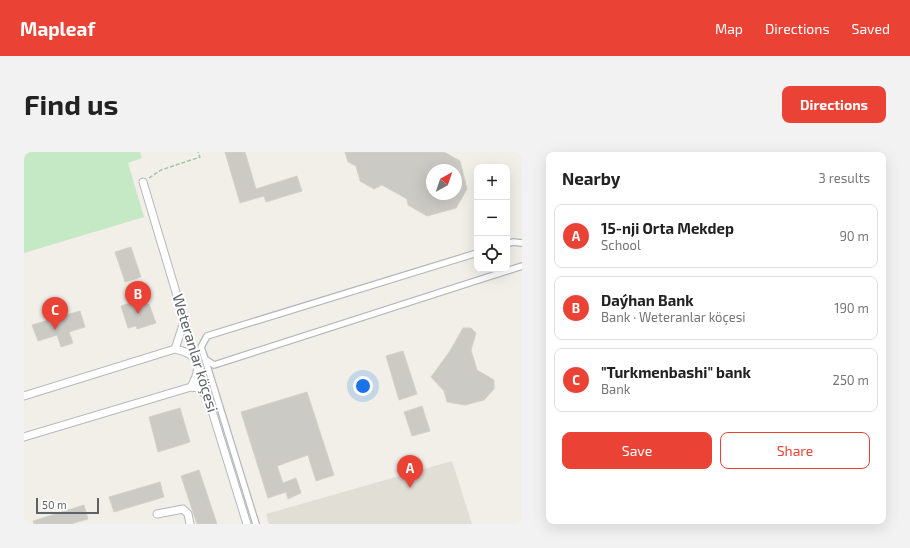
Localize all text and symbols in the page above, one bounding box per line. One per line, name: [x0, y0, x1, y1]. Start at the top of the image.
text: Mapleaf: [20, 17, 95, 40]
text: Map: [715, 20, 743, 37]
text: Directions: [765, 20, 830, 37]
text: Saved: [852, 20, 890, 37]
button: Directions: [782, 86, 886, 123]
text: Find us: [24, 87, 118, 121]
north arrow: [426, 164, 462, 200]
map controls: [474, 164, 510, 272]
button: +: [474, 164, 510, 200]
text: Nearby: [562, 168, 620, 188]
text: 3 results: [819, 170, 870, 186]
button: −: [474, 200, 510, 236]
text: 15-nji Orta Mekdep: [601, 219, 734, 237]
text: A: [572, 228, 580, 244]
text: 90 m: [839, 228, 869, 244]
button: locate: [474, 236, 510, 272]
text: School: [601, 237, 641, 253]
pin: B: [125, 281, 151, 314]
street label: Weteranlar köçesi: [168, 291, 223, 414]
text: Daýhan Bank: [601, 291, 694, 309]
pin: C: [42, 297, 68, 330]
text: B: [572, 300, 580, 316]
text: 190 m: [834, 300, 869, 316]
text: Bank · Weteranlar köçesi: [601, 309, 746, 325]
text: "Turkmenbashi" bank: [601, 363, 751, 381]
text: C: [572, 372, 580, 388]
text: 250 m: [833, 372, 869, 388]
your location: [353, 376, 373, 396]
text: Bank: [601, 381, 630, 397]
button: Save: [562, 432, 712, 469]
button: Share: [720, 432, 870, 469]
pin: A: [397, 455, 423, 488]
scale bar: [36, 496, 99, 515]
text: 50 m: [42, 498, 67, 511]

